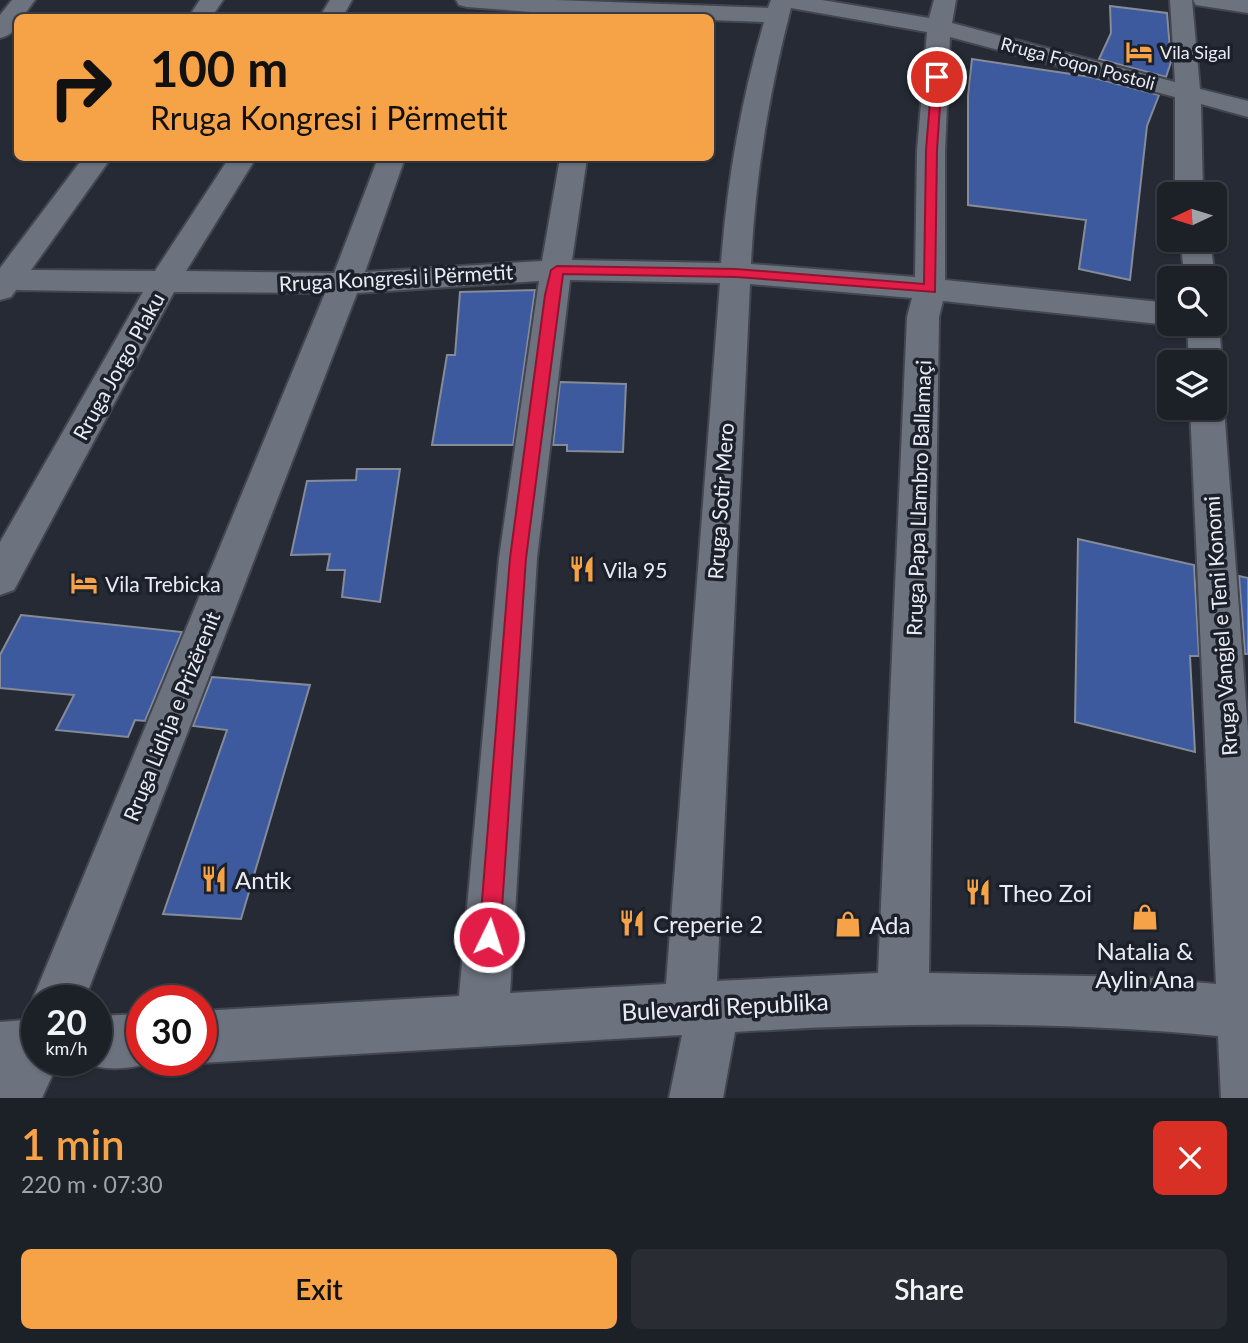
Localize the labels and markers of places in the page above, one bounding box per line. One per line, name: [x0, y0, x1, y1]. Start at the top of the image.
hotel icon: Vila Sigal: [1124, 37, 1154, 67]
place label: Vila Sigal: [1160, 41, 1231, 63]
pin: [907, 47, 967, 107]
restaurant icon: Vila 95: [567, 554, 597, 584]
place label: Vila 95: [603, 557, 667, 582]
hotel icon: Vila Trebicka: [69, 568, 99, 598]
place label: Vila Trebicka: [105, 571, 221, 596]
restaurant icon: Antik: [199, 864, 229, 894]
place label: Antik: [235, 865, 292, 894]
restaurant icon: Theo Zoi: [963, 877, 993, 907]
place label: Theo Zoi: [999, 878, 1092, 907]
shop icon: Natalia & Aylin Ana: [1130, 902, 1160, 932]
restaurant icon: Creperie 2: [617, 908, 647, 938]
place label: Creperie 2: [653, 909, 763, 938]
shop icon: Ada: [833, 909, 863, 939]
place label: Ada: [869, 910, 910, 939]
place label: Natalia & Aylin Ana: [1095, 936, 1195, 993]

